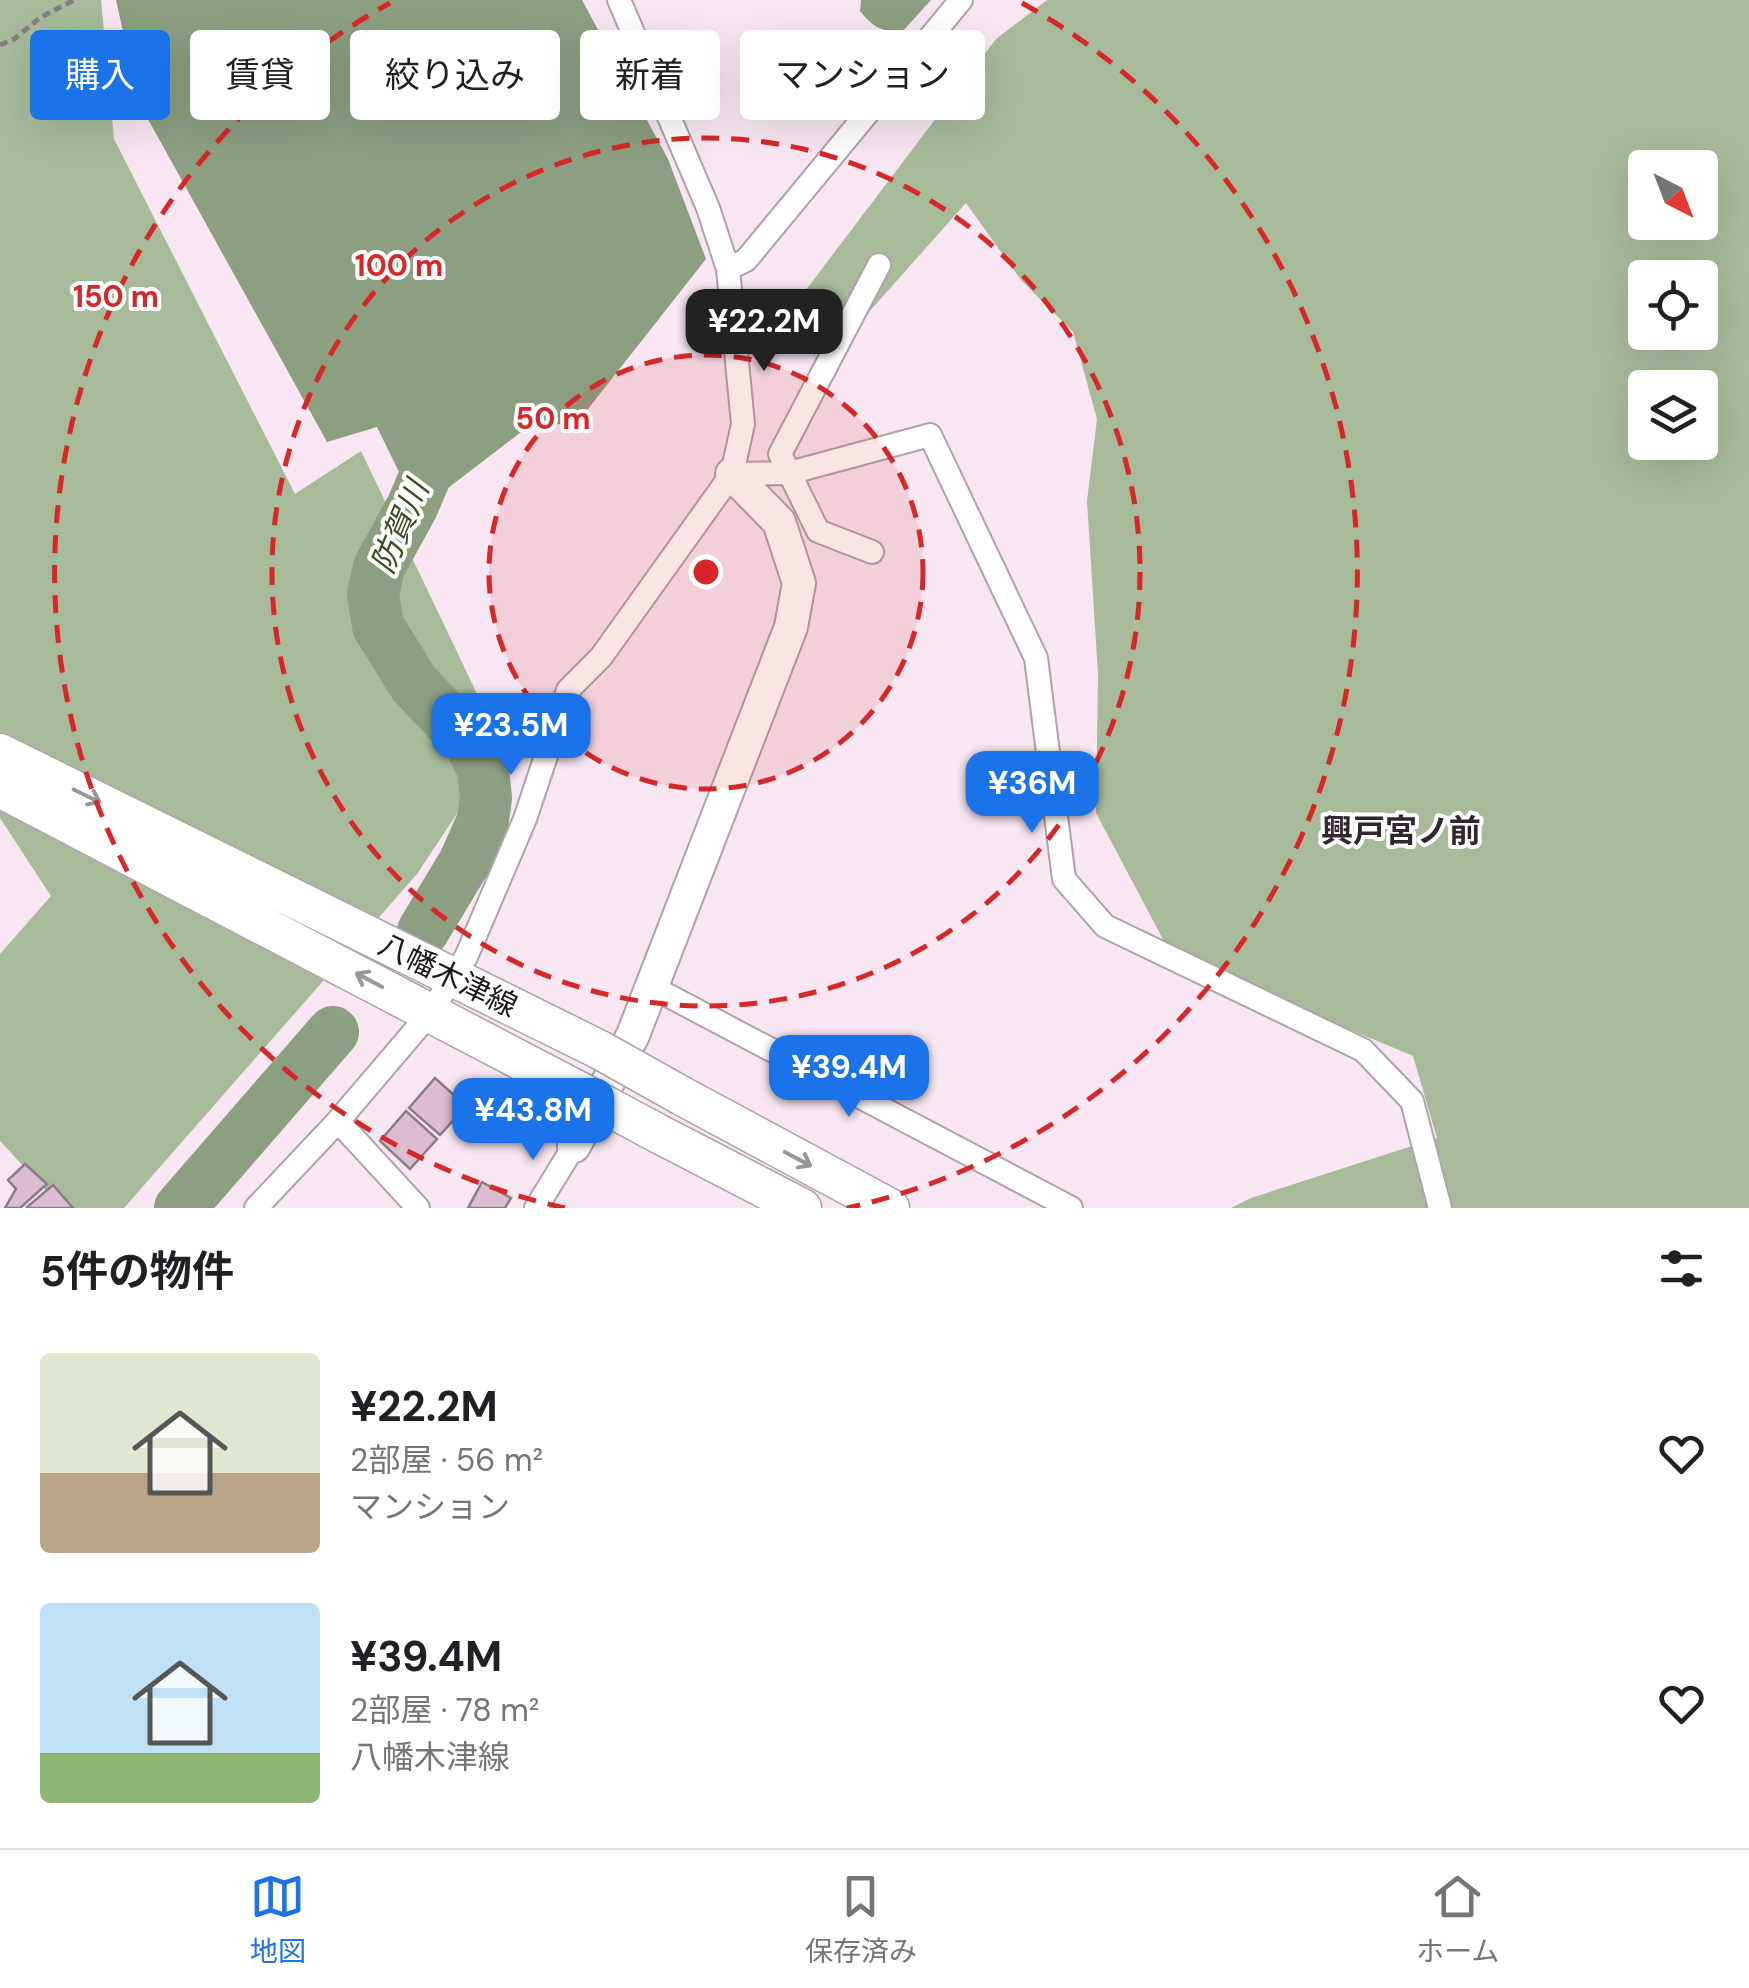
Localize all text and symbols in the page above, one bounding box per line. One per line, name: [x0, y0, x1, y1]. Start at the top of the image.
chip: 購入: [30, 30, 170, 120]
chip: 賃貸: [190, 30, 330, 120]
chip: 絞り込み: [350, 30, 560, 120]
chip: 新着: [580, 30, 720, 120]
chip: マンション: [740, 30, 985, 120]
north arrow: [1628, 150, 1718, 240]
map controls: [1628, 150, 1718, 460]
text: 100 m: [355, 246, 443, 285]
button: locate: [1628, 260, 1718, 350]
text: 150 m: [73, 277, 159, 316]
pin: ¥22.2M: [683, 289, 845, 374]
text: ¥22.2M: [708, 300, 820, 342]
button: layers: [1628, 370, 1718, 460]
text: 50 m: [515, 399, 591, 438]
water label: 防賀川: [362, 472, 439, 579]
centre of rings: [688, 554, 724, 590]
pin: ¥23.5M: [430, 693, 592, 778]
text: ¥23.5M: [454, 704, 568, 746]
pin: ¥36M: [973, 751, 1091, 836]
text: ¥36M: [988, 762, 1076, 804]
one-way arrow: [72, 788, 102, 807]
district label: 興戸宮ノ前: [1321, 810, 1481, 852]
street label: 八幡木津線: [372, 925, 524, 1025]
one-way arrow: [354, 970, 384, 990]
pin: ¥39.4M: [768, 1035, 930, 1120]
text: ¥39.4M: [791, 1046, 907, 1088]
pin: ¥43.8M: [452, 1078, 614, 1163]
text: ¥43.8M: [474, 1089, 592, 1131]
one-way arrow: [783, 1150, 813, 1169]
icon: filters: [1654, 1241, 1709, 1296]
text: 5件の物件: [40, 1244, 234, 1299]
text: ¥22.2M: [350, 1379, 498, 1434]
icon: home: [120, 1393, 240, 1513]
icon: heart: [1654, 1426, 1709, 1481]
text: 2部屋 · 56 m²: [350, 1439, 543, 1481]
text: マンション: [350, 1486, 510, 1528]
text: ¥39.4M: [350, 1629, 502, 1684]
icon: home: [120, 1643, 240, 1763]
icon: heart: [1654, 1676, 1709, 1731]
text: 2部屋 · 78 m²: [350, 1689, 539, 1731]
text: 八幡木津線: [350, 1736, 510, 1778]
tab: 地図: [250, 1869, 306, 1970]
tab: 保存済み: [805, 1869, 917, 1970]
tab: ホーム: [1416, 1869, 1499, 1970]

